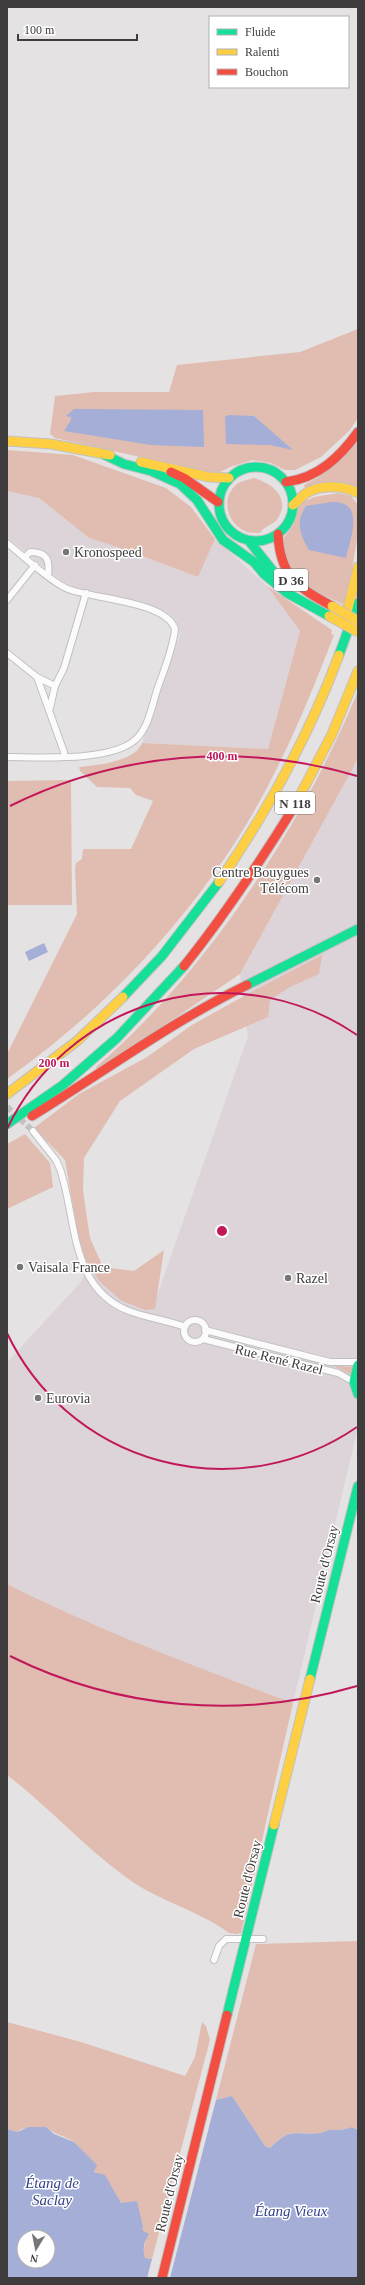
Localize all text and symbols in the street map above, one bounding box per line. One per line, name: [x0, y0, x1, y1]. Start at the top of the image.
scale bar: [18, 16, 137, 42]
legend: [209, 16, 349, 88]
text: 100 m: [24, 23, 55, 37]
text: Fluide: [245, 25, 276, 39]
text: Ralenti: [245, 45, 280, 59]
text: Bouchon: [245, 65, 288, 79]
place label: Kronospeed: [74, 545, 142, 560]
marker: Kronospeed: [61, 547, 71, 557]
road number: D 36: [274, 569, 308, 591]
text: 400 m: [207, 749, 238, 763]
road number: N 118: [275, 792, 315, 814]
place label: Centre Bouygues Télécom: [212, 865, 309, 896]
marker: Centre Bouygues Télécom: [312, 875, 322, 885]
text: 200 m: [39, 1056, 70, 1070]
centre of rings: [215, 1224, 229, 1238]
place label: Vaisala France: [28, 1260, 110, 1275]
marker: Vaisala France: [15, 1262, 25, 1272]
place label: Razel: [296, 1271, 328, 1286]
marker: Razel: [283, 1273, 293, 1283]
street label: Rue René Razel: [233, 1341, 325, 1378]
place label: Eurovia: [46, 1391, 91, 1406]
marker: Eurovia: [33, 1393, 43, 1403]
street label: Route d'Orsay: [308, 1524, 341, 1605]
street label: Route d'Orsay: [231, 1839, 264, 1920]
street label: Route d'Orsay: [153, 2153, 186, 2234]
water label: Étang de Saclay: [24, 2175, 79, 2208]
water label: Étang Vieux: [254, 2203, 328, 2219]
north arrow: [16, 2229, 56, 2269]
text: N: [29, 2252, 39, 2265]

